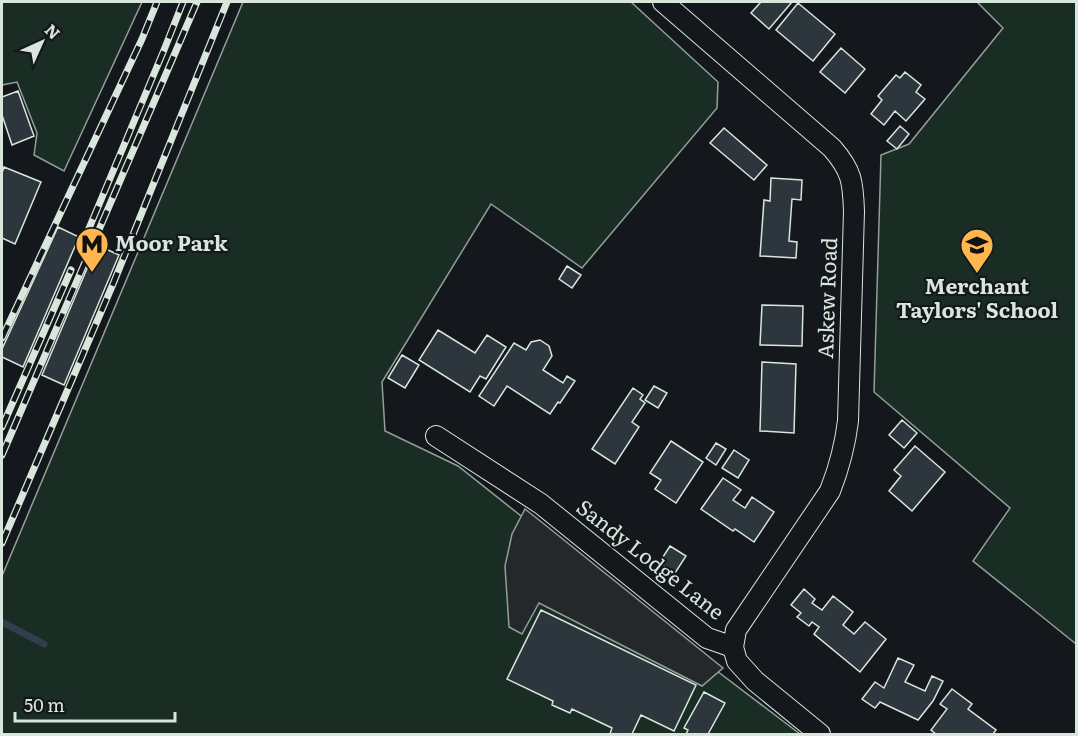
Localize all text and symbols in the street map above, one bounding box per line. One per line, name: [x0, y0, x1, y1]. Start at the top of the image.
north arrow: [12, 12, 72, 72]
text: N: [40, 17, 67, 44]
metro station icon: Moor Park: [74, 226, 110, 273]
place label: Moor Park: [115, 226, 229, 257]
school or university icon: Merchant Taylors' School: [959, 227, 995, 274]
street label: Askew Road: [808, 237, 843, 359]
place label: Merchant Taylors' School: [896, 269, 1058, 324]
street label: Sandy Lodge Lane: [571, 490, 732, 626]
scale bar: [15, 685, 176, 723]
text: 50 m: [24, 691, 65, 718]

